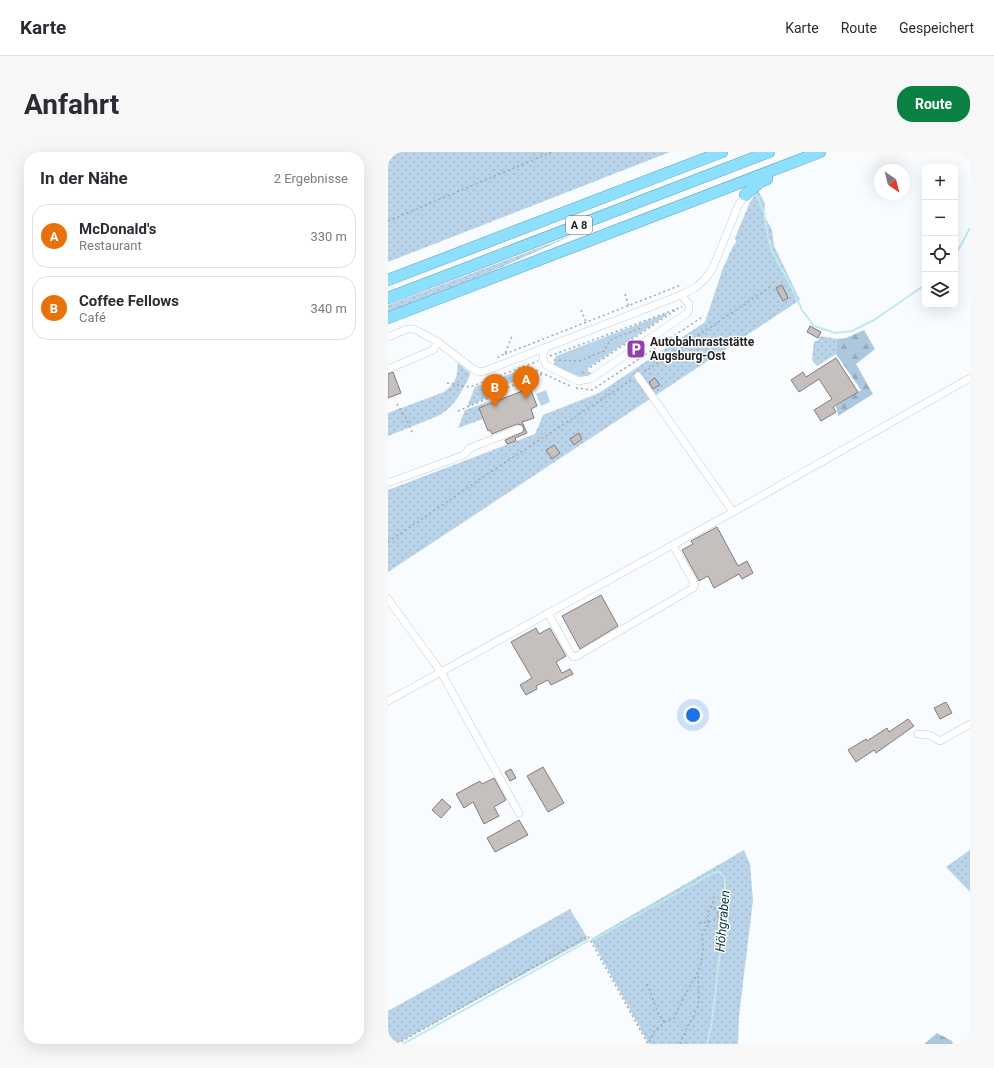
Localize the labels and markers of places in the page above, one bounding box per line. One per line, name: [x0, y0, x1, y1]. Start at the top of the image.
place label: Autobahnraststätte Augsburg-Ost: [650, 335, 755, 363]
parking icon: Autobahnraststätte Augsburg-Ost: [625, 338, 647, 360]
pin: A: [513, 366, 539, 399]
pin: B: [482, 374, 508, 407]

